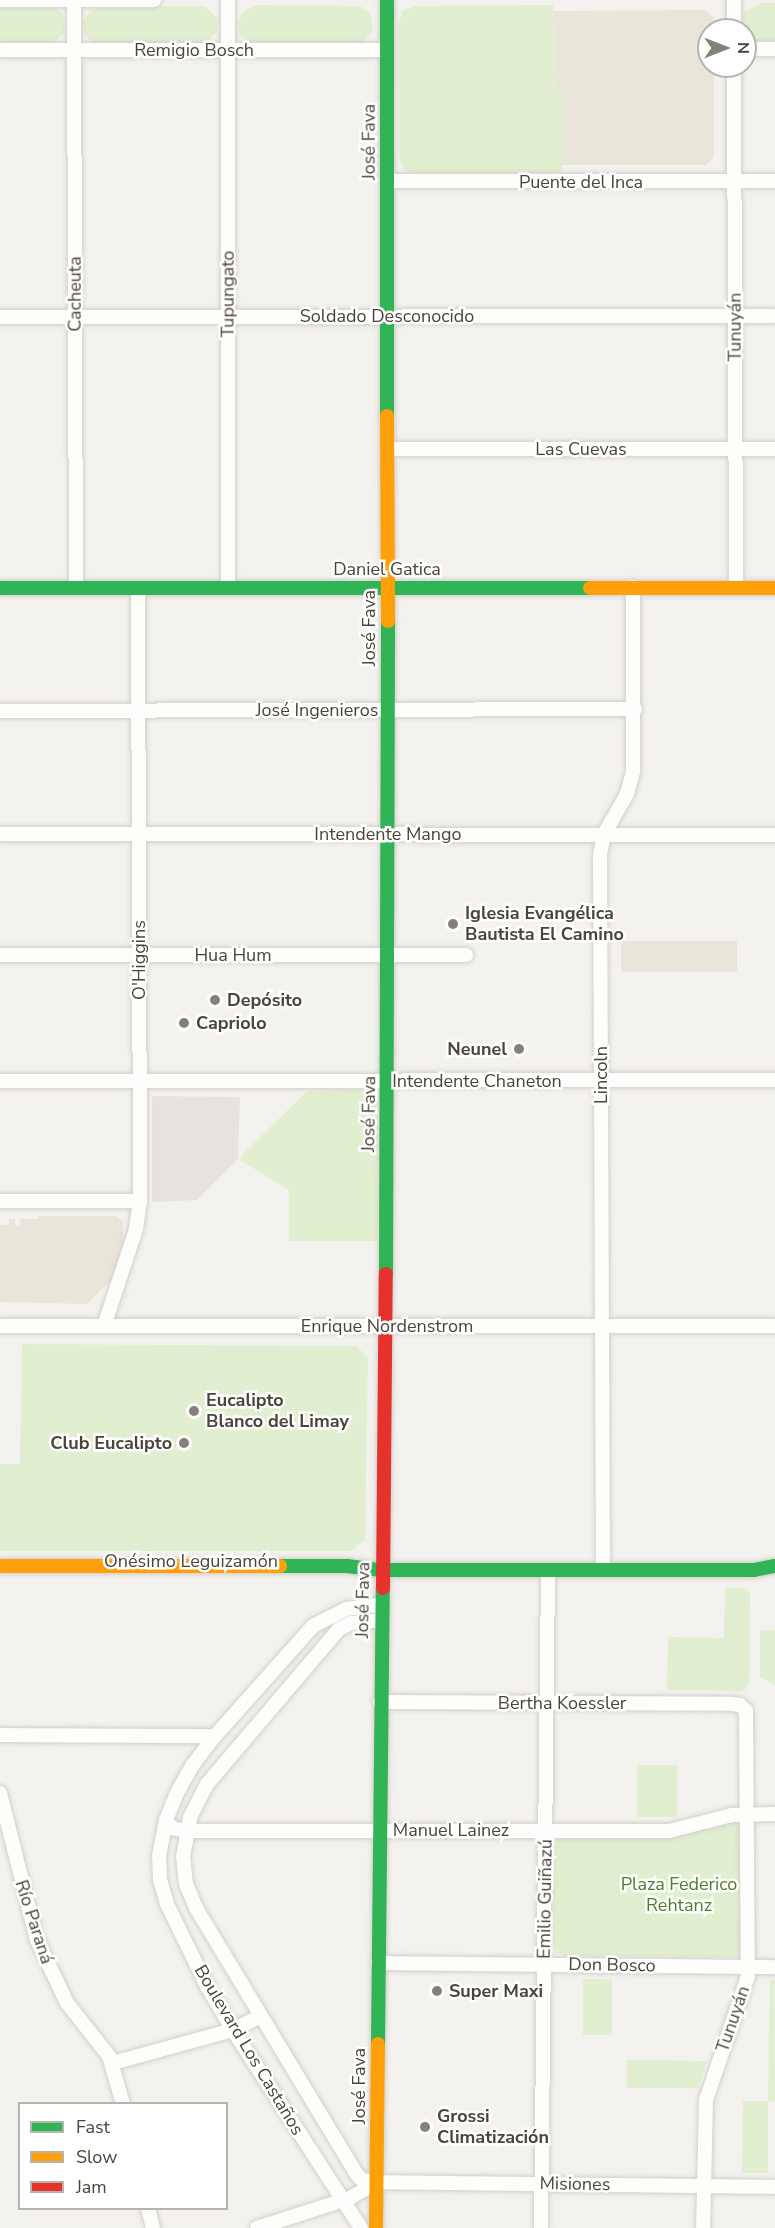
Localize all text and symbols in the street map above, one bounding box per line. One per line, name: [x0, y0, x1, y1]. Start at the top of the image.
north arrow: [697, 18, 757, 78]
street label: Remigio Bosch: [134, 39, 254, 61]
text: N: [732, 42, 754, 54]
street label: José Fava: [358, 104, 380, 180]
street label: Puente del Inca: [519, 171, 643, 193]
street label: Tupungato: [217, 251, 239, 337]
street label: Cacheuta: [64, 256, 86, 332]
street label: Tunuyán: [724, 293, 746, 361]
street label: Soldado Desconocido: [300, 305, 474, 327]
street label: Las Cuevas: [535, 438, 627, 460]
street label: Daniel Gatica: [333, 558, 441, 580]
street label: José Fava: [358, 590, 380, 666]
street label: José Ingenieros: [256, 699, 378, 721]
street label: Intendente Mango: [314, 823, 462, 845]
place label: Iglesia Evangélica Bautista El Camino: [465, 903, 624, 946]
marker: Iglesia Evangélica Bautista El Camino: [446, 917, 460, 931]
street label: O'Higgins: [128, 920, 150, 1000]
street label: Hua Hum: [194, 944, 272, 966]
place label: Depósito: [227, 989, 302, 1011]
marker: Depósito: [208, 993, 222, 1007]
place label: Capriolo: [196, 1012, 267, 1034]
marker: Capriolo: [177, 1016, 191, 1030]
place label: Neunel: [447, 1038, 507, 1060]
marker: Neunel: [512, 1042, 526, 1056]
street label: Lincoln: [590, 1046, 612, 1104]
street label: Intendente Chaneton: [392, 1070, 562, 1092]
street label: José Fava: [358, 1076, 380, 1152]
street label: Enrique Nordenstrom: [301, 1315, 473, 1337]
place label: Eucalipto Blanco del Limay: [206, 1390, 349, 1432]
marker: Eucalipto Blanco del Limay: [187, 1404, 201, 1418]
place label: Club Eucalipto: [50, 1432, 172, 1454]
marker: Club Eucalipto: [177, 1436, 191, 1450]
street label: Onésimo Leguizamón: [104, 1550, 278, 1572]
street label: José Fava: [352, 1562, 374, 1638]
street label: Bertha Koessler: [498, 1692, 626, 1714]
street label: Manuel Lainez: [393, 1819, 509, 1841]
street label: Emilio Guiñazú: [533, 1839, 557, 1959]
park label: Plaza Federico Rehtanz: [621, 1874, 737, 1916]
street label: Río Paraná: [10, 1877, 58, 1967]
street label: Don Bosco: [568, 1953, 656, 1977]
street label: Boulevard Los Castaños: [190, 1961, 308, 2139]
place label: Super Maxi: [449, 1980, 543, 2002]
street label: Tunuyán: [712, 1983, 754, 2055]
marker: Super Maxi: [430, 1984, 444, 1998]
street label: José Fava: [348, 2048, 370, 2124]
legend: [18, 2102, 228, 2210]
place label: Grossi Climatización: [437, 2106, 549, 2148]
text: Fast: [76, 2115, 110, 2139]
marker: Grossi Climatización: [418, 2120, 432, 2134]
text: Slow: [76, 2145, 117, 2169]
street label: Misiones: [539, 2173, 611, 2195]
text: Jam: [76, 2175, 107, 2199]

